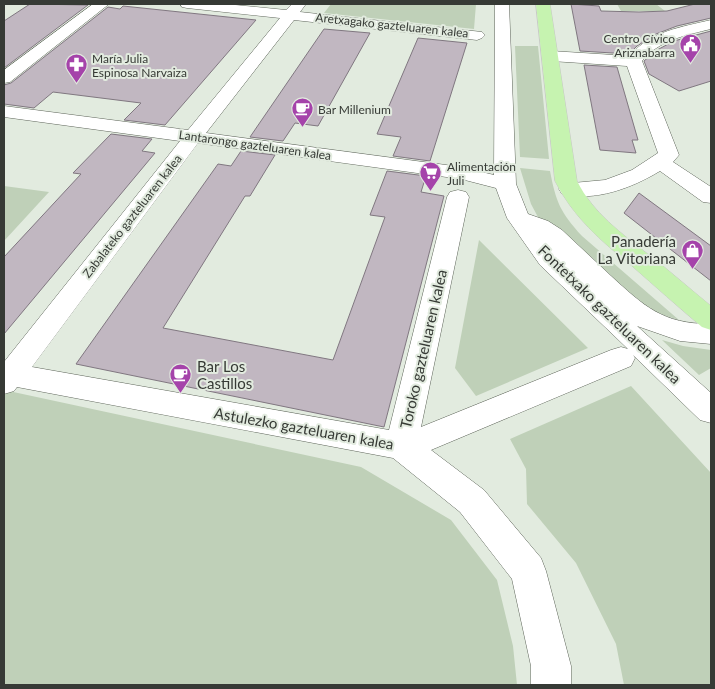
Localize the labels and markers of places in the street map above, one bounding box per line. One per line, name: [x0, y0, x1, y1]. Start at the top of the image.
place label: Centro Cívico Ariznabarra: [603, 31, 675, 60]
public building icon: Centro Cívico Ariznabarra: [679, 33, 703, 64]
place label: María Julia Espinosa Narvaiza: [92, 51, 187, 80]
pharmacy icon: María Julia Espinosa Narvaiza: [64, 53, 88, 84]
cafe icon: Bar Millenium: [290, 97, 314, 128]
place label: Bar Millenium: [318, 102, 391, 117]
place label: Alimentación Juli: [447, 159, 516, 188]
supermarket icon: Alimentación Juli: [419, 161, 443, 192]
place label: Panadería La Vitoriana: [598, 232, 676, 267]
shop icon: Panadería La Vitoriana: [680, 238, 704, 269]
place label: Bar Los Castillos: [197, 357, 252, 392]
cafe icon: Bar Los Castillos: [169, 363, 193, 394]

